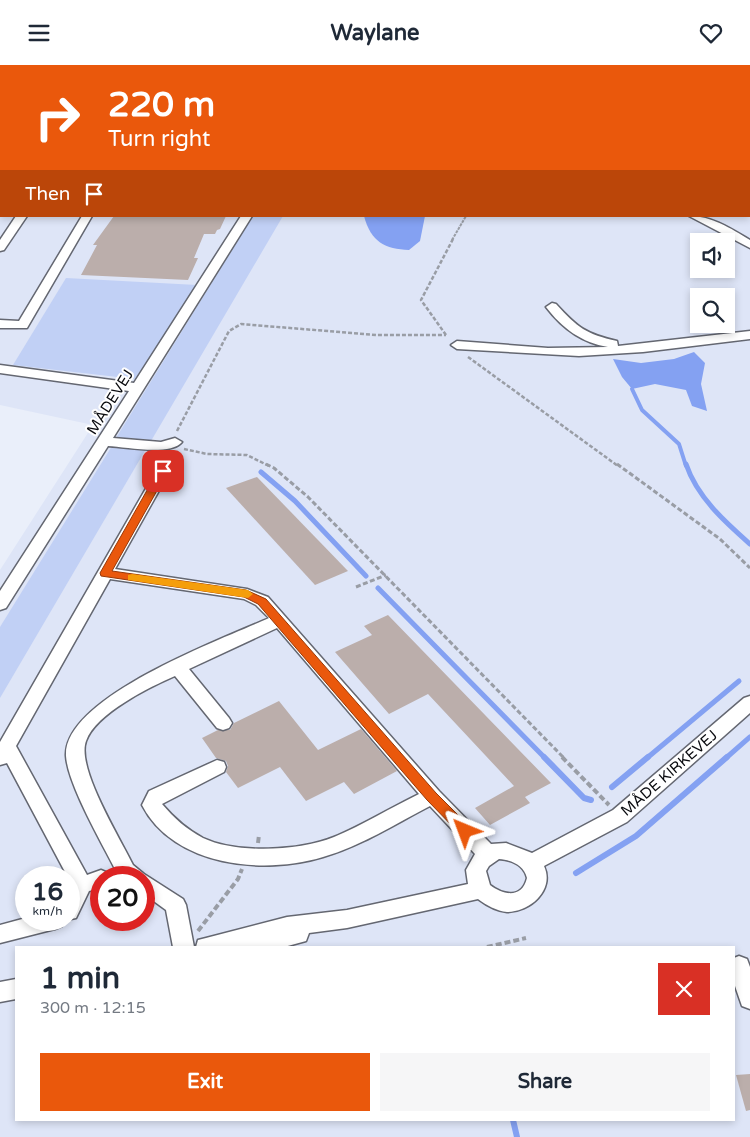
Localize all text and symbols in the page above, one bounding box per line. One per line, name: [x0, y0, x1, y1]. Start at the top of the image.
icon: menu: [25, 19, 53, 47]
icon: heart: [697, 19, 725, 47]
text: Waylane: [330, 20, 420, 46]
text: 220 m: [108, 84, 215, 126]
icon: right: [25, 85, 90, 150]
text: Turn right: [108, 126, 210, 152]
icon: arrive: [80, 180, 108, 208]
text: Then: [25, 183, 70, 205]
map controls: [690, 233, 735, 333]
button: sound: [690, 233, 735, 278]
button: search: [690, 288, 735, 333]
street label: MÅDEVEJ: [83, 366, 137, 438]
pin: [142, 450, 184, 492]
icon: arrive: [149, 457, 177, 485]
street label: MÅDE KIRKEVEJ: [617, 726, 721, 820]
position arrow: [438, 804, 490, 856]
speed limit sign: 20: [90, 866, 155, 931]
text: 16: [32, 877, 63, 907]
text: km/h: [32, 904, 63, 918]
text: 1 min: [40, 960, 120, 997]
button: close: [658, 963, 710, 1015]
text: 300 m · 12:15: [40, 998, 146, 1018]
button: Exit: [40, 1053, 370, 1111]
button: Share: [380, 1053, 710, 1111]

